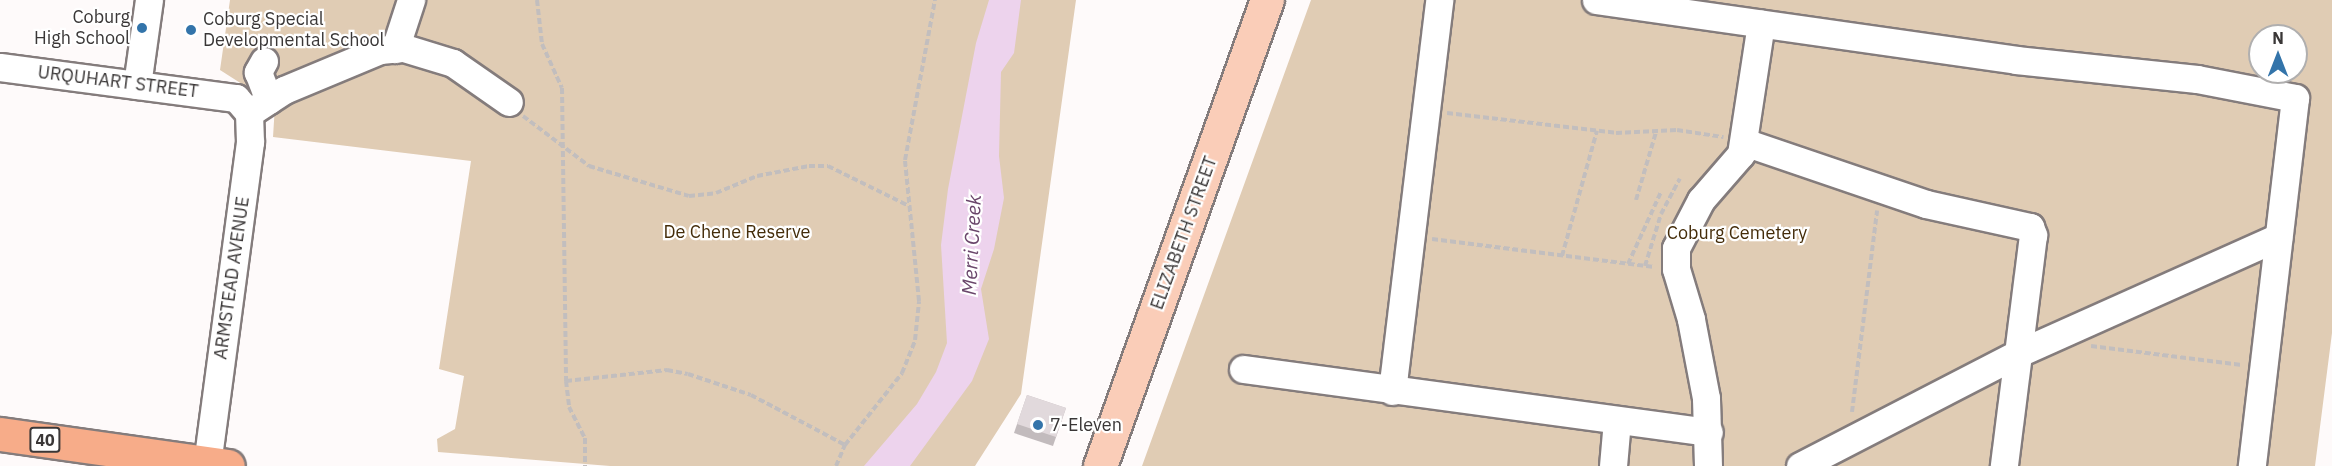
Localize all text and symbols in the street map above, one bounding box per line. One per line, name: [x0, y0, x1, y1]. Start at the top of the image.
place label: Coburg High School: [34, 7, 130, 50]
place label: Coburg Special Developmental School: [203, 9, 385, 52]
marker: Coburg High School: [135, 21, 149, 35]
marker: Coburg Special Developmental School: [184, 23, 198, 37]
north arrow: [2248, 24, 2308, 84]
text: N: [2272, 28, 2284, 48]
street label: URQUHART STREET: [36, 61, 200, 103]
street label: ELIZABETH STREET: [1146, 153, 1222, 313]
water label: Merri Creek: [956, 194, 986, 296]
street label: ARMSTEAD AVENUE: [210, 195, 254, 361]
park label: De Chene Reserve: [663, 221, 811, 243]
park label: Coburg Cemetery: [1667, 222, 1807, 244]
place label: 7-Eleven: [1050, 414, 1122, 436]
marker: 7-Eleven: [1031, 418, 1045, 432]
road number: 40: [28, 427, 62, 453]

